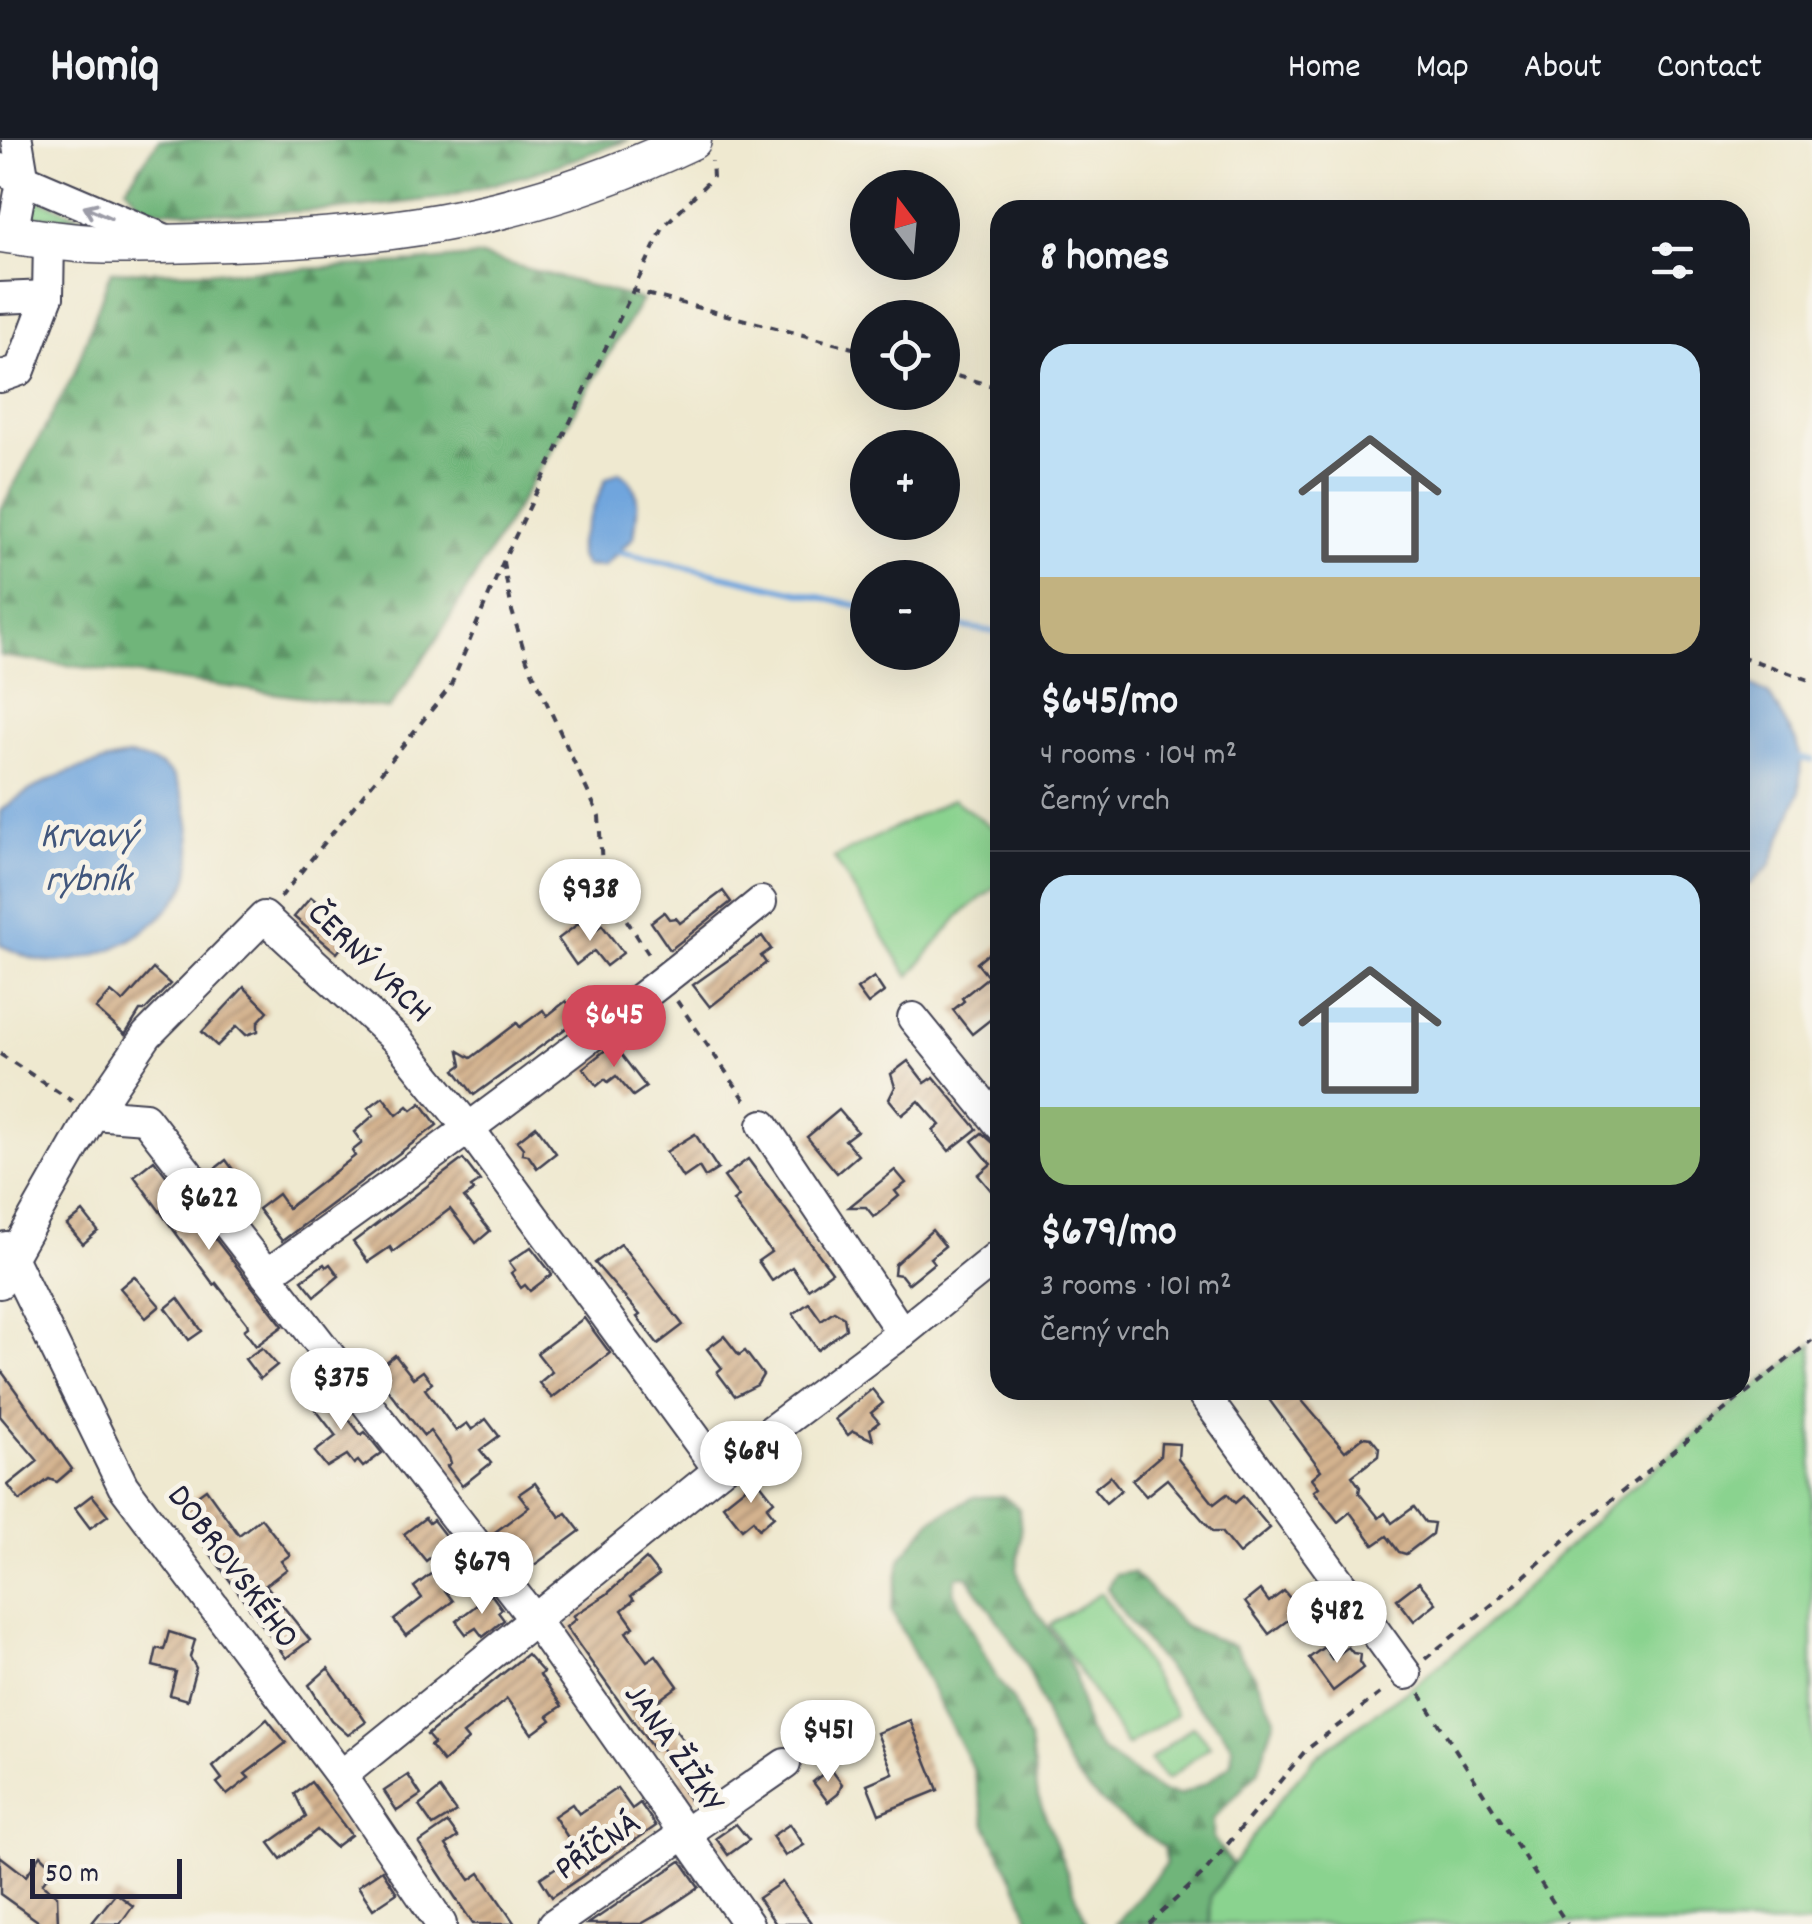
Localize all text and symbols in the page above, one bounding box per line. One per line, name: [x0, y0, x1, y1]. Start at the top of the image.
text: Homiq: [50, 35, 159, 104]
text: Home: [1288, 44, 1361, 94]
text: Map: [1416, 44, 1469, 94]
text: About: [1524, 44, 1602, 94]
text: Contact: [1657, 44, 1762, 94]
north arrow: [850, 170, 960, 280]
map controls: [850, 170, 960, 670]
one-way arrow: [82, 202, 113, 220]
text: 8 homes: [1040, 230, 1169, 290]
icon: filters: [1645, 233, 1700, 288]
button: locate: [850, 300, 960, 410]
icon: home: [1280, 409, 1460, 589]
button: +: [850, 430, 960, 540]
button: −: [850, 560, 960, 670]
text: $645/mo: [1040, 674, 1178, 734]
text: 4 rooms · 104 m²: [1040, 734, 1237, 780]
text: Černý vrch: [1040, 780, 1170, 826]
water label: Krvavý rybník: [40, 811, 142, 910]
pin: $938: [531, 859, 649, 944]
text: $938: [561, 868, 619, 914]
street label: ČERNÝ VRCH: [294, 891, 442, 1037]
icon: home: [1280, 940, 1460, 1120]
pin: $645: [555, 985, 673, 1070]
text: $645: [584, 994, 644, 1040]
pin: $622: [150, 1168, 268, 1253]
text: $622: [179, 1177, 239, 1223]
text: $679/mo: [1040, 1205, 1177, 1265]
text: 3 rooms · 101 m²: [1040, 1265, 1232, 1311]
text: Černý vrch: [1040, 1311, 1170, 1357]
pin: $375: [282, 1348, 400, 1433]
text: $375: [312, 1357, 370, 1403]
pin: $684: [692, 1421, 810, 1506]
text: $684: [722, 1430, 780, 1476]
street label: DOBROVSKÉHO: [153, 1475, 309, 1661]
pin: $679: [423, 1532, 541, 1617]
text: $679: [453, 1541, 511, 1587]
pin: $482: [1278, 1581, 1396, 1666]
text: $482: [1309, 1590, 1365, 1636]
street label: JANA ŽIŽKY: [609, 1674, 735, 1825]
pin: $451: [769, 1700, 887, 1785]
text: $451: [802, 1709, 854, 1755]
street label: PŘÍČNÁ: [546, 1801, 652, 1895]
scale bar: [30, 1854, 182, 1898]
text: 50 m: [45, 1856, 99, 1896]

